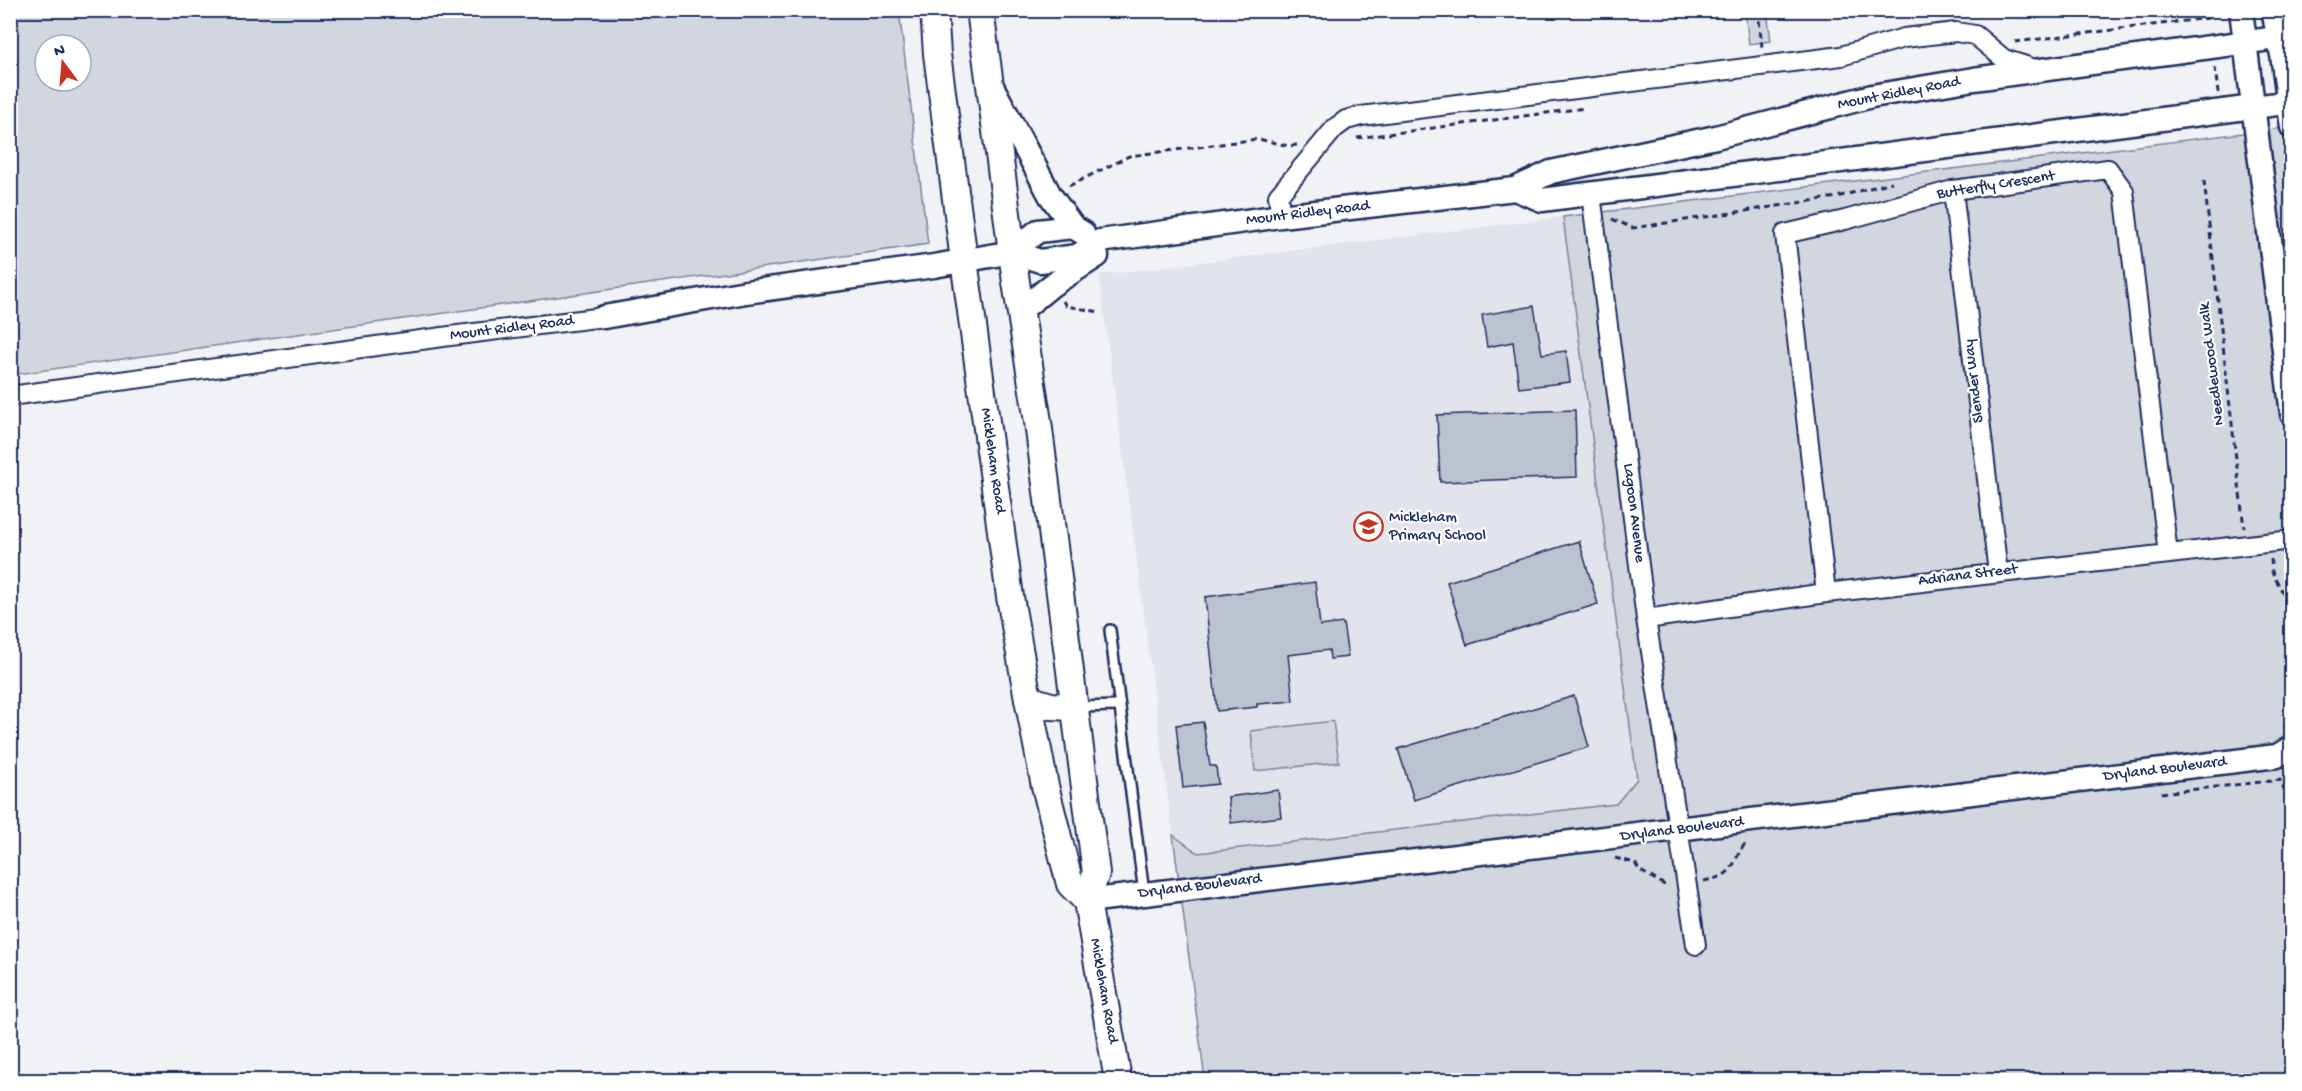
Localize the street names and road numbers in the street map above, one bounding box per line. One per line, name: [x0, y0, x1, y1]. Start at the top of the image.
street label: Mount Ridley Road: [1836, 72, 1963, 115]
street label: Butterfly Crescent: [1935, 167, 2058, 205]
street label: Mount Ridley Road: [1245, 197, 1373, 231]
street label: Needlewood Walk: [2196, 300, 2230, 426]
street label: Mount Ridley Road: [449, 312, 577, 346]
street label: Slender Way: [1960, 338, 1990, 424]
street label: Mickleham Road: [975, 407, 1009, 517]
street label: Lagoon Avenue: [1617, 462, 1649, 564]
street label: Adriana Street: [1917, 560, 2020, 592]
street label: Dryland Boulevard: [2101, 753, 2229, 787]
street label: Dryland Boulevard: [1618, 813, 1746, 847]
street label: Dryland Boulevard: [1136, 870, 1264, 904]
street label: Mickleham Road: [1084, 937, 1122, 1047]

